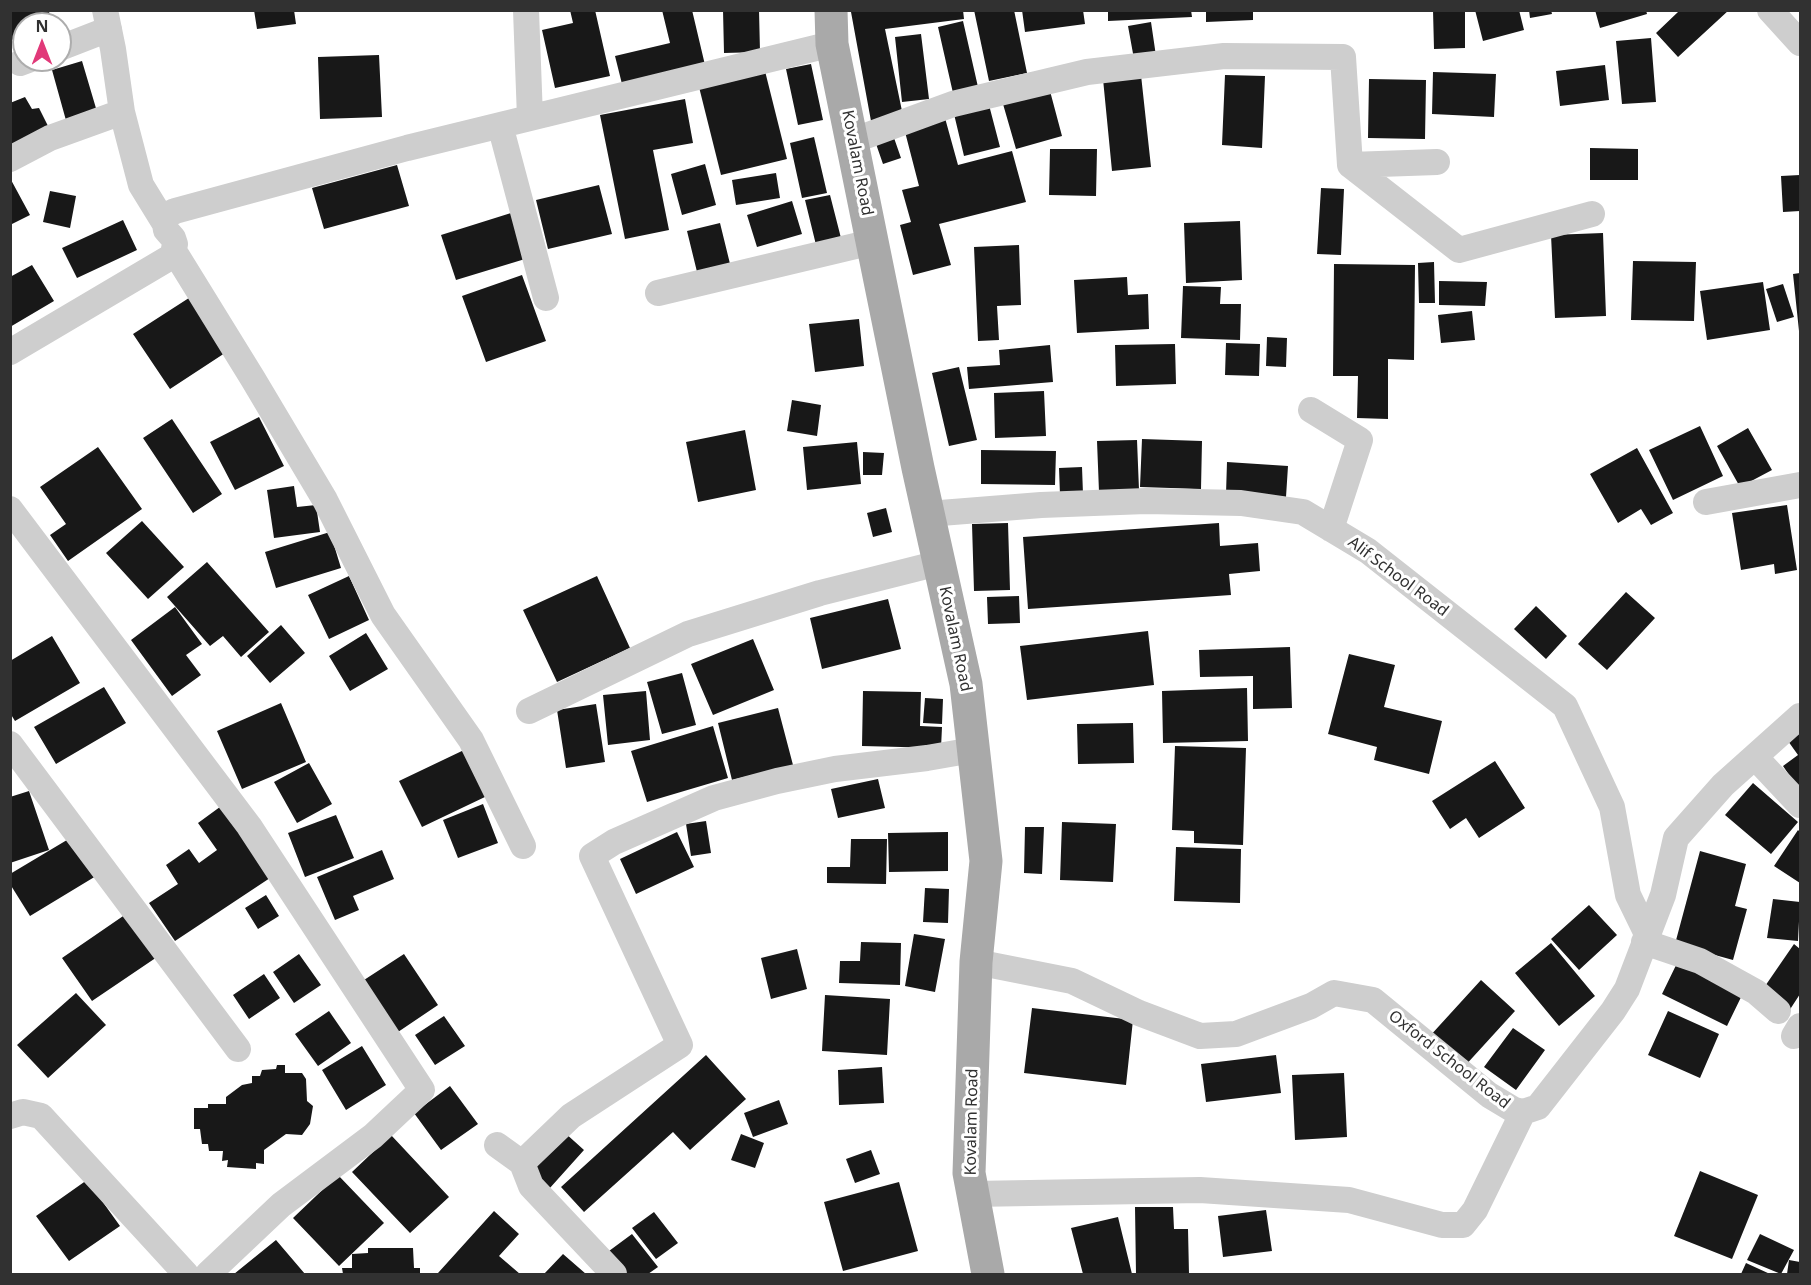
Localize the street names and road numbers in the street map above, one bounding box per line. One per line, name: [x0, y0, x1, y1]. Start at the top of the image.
street label: Kovalam Road: [837, 109, 877, 217]
street label: Alif School Road: [1344, 533, 1452, 621]
street label: Kovalam Road: [934, 585, 976, 693]
street label: Oxford School Road: [1384, 1007, 1514, 1113]
street label: Kovalam Road: [961, 1068, 983, 1176]

